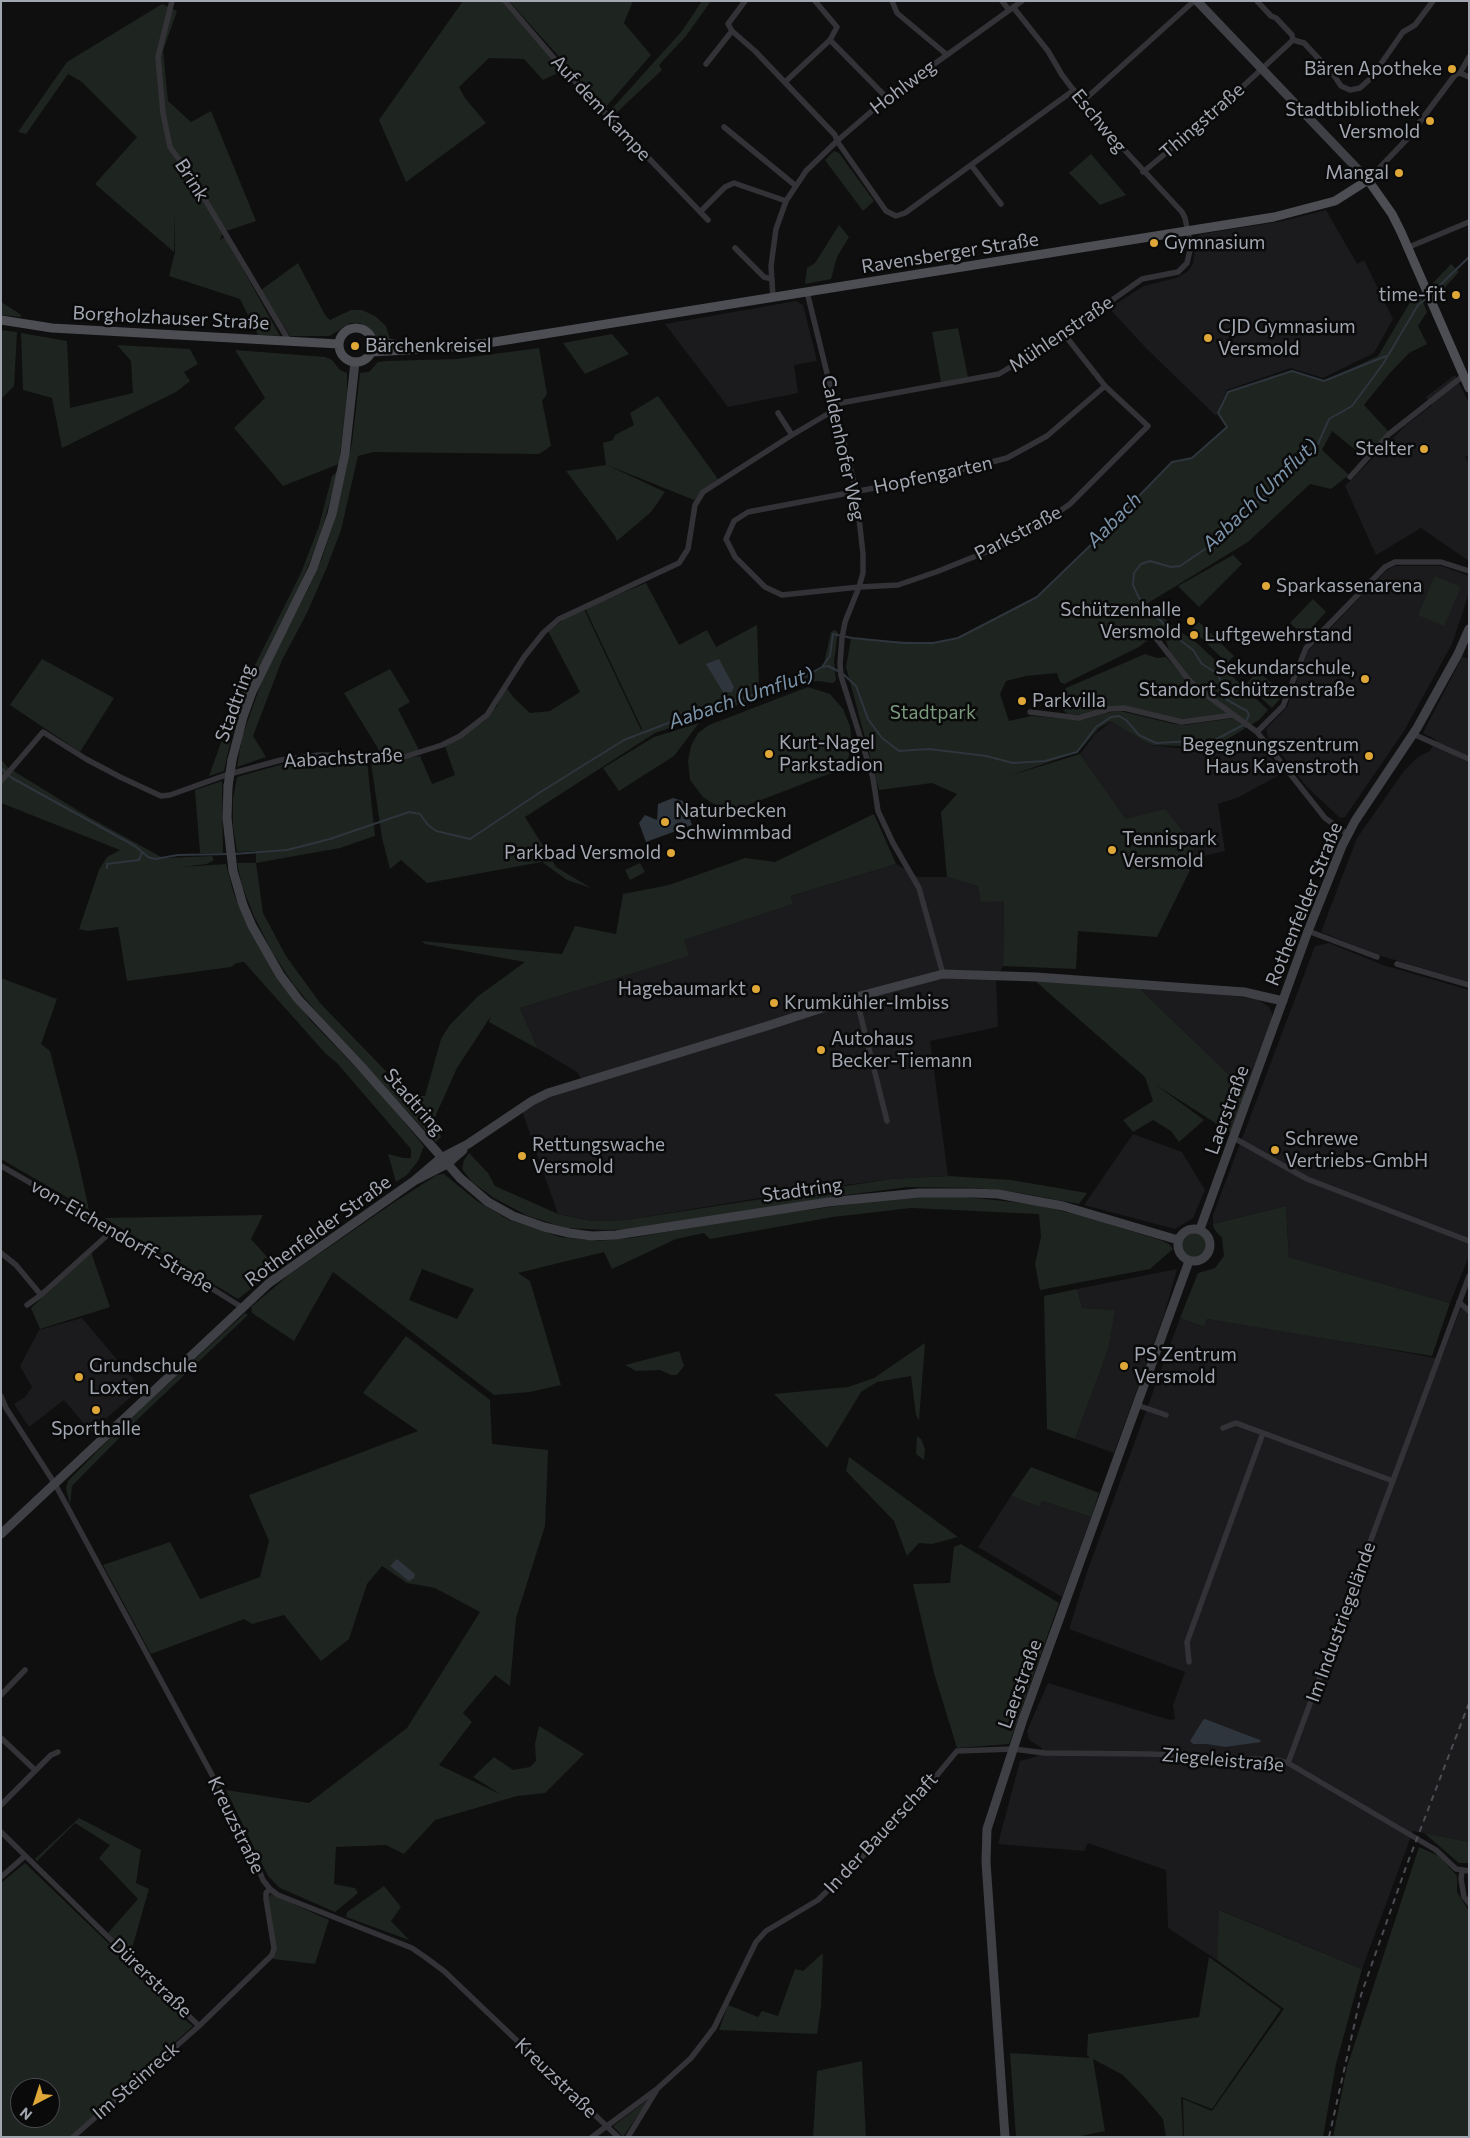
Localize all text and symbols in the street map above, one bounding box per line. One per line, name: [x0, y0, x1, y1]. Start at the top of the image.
street label: Auf dem Kampe: [546, 50, 656, 166]
street label: Hohlweg: [866, 55, 940, 119]
place label: Bären Apotheke: [1304, 58, 1442, 80]
marker: Bären Apotheke: [1446, 63, 1458, 75]
street label: Thingstraße: [1155, 78, 1249, 164]
street label: Eschweg: [1067, 85, 1131, 157]
place label: Stadtbibliothek Versmold: [1285, 99, 1420, 143]
marker: Stadtbibliothek Versmold: [1424, 115, 1436, 127]
street label: Brink: [170, 155, 214, 205]
place label: Mangal: [1325, 162, 1389, 184]
marker: Mangal: [1393, 167, 1405, 179]
street label: Ravensberger Straße: [860, 228, 1040, 278]
place label: Gymnasium: [1164, 232, 1265, 254]
marker: Gymnasium: [1148, 237, 1160, 249]
place label: time-fit: [1379, 284, 1446, 306]
marker: time-fit: [1450, 289, 1462, 301]
street label: Mühlenstraße: [1005, 291, 1117, 377]
street label: Borgholzhauser Straße: [72, 301, 270, 335]
place label: CJD Gymnasium Versmold: [1218, 316, 1356, 360]
marker: CJD Gymnasium Versmold: [1202, 332, 1214, 344]
place label: Bärchenkreisel: [365, 335, 492, 357]
marker: Bärchenkreisel: [349, 340, 361, 352]
street label: Caldenhofer Weg: [816, 373, 870, 523]
water label: Aabach (Umflut): [1197, 434, 1323, 556]
place label: Stelter: [1355, 438, 1414, 460]
marker: Stelter: [1418, 443, 1430, 455]
street label: Hopfengarten: [872, 451, 994, 499]
water label: Aabach: [1082, 488, 1146, 552]
street label: Parkstraße: [971, 501, 1065, 565]
place label: Sparkassenarena: [1276, 575, 1422, 597]
marker: Sparkassenarena: [1260, 580, 1272, 592]
place label: Schützenhalle Versmold: [1060, 599, 1181, 643]
marker: Schützenhalle Versmold: [1185, 615, 1197, 627]
place label: Luftgewehrstand: [1204, 624, 1352, 646]
marker: Luftgewehrstand: [1188, 629, 1200, 641]
place label: Sekundarschule, Standort Schützenstraße: [1139, 657, 1355, 701]
street label: Stadtring: [210, 661, 260, 745]
water label: Aabach (Umflut): [666, 662, 816, 734]
marker: Sekundarschule, Standort Schützenstraße: [1359, 673, 1371, 685]
place label: Parkvilla: [1032, 690, 1106, 712]
marker: Parkvilla: [1016, 695, 1028, 707]
park label: Stadtpark: [890, 702, 976, 724]
place label: Kurt-Nagel Parkstadion: [779, 732, 883, 776]
place label: Begegnungszentrum Haus Kavenstroth: [1182, 734, 1359, 778]
street label: Aabachstraße: [283, 743, 403, 773]
marker: Kurt-Nagel Parkstadion: [763, 748, 775, 760]
marker: Begegnungszentrum Haus Kavenstroth: [1363, 750, 1375, 762]
place label: Naturbecken Schwimmbad: [675, 800, 792, 844]
marker: Naturbecken Schwimmbad: [659, 816, 671, 828]
street label: Rothenfelder Straße: [1261, 819, 1347, 989]
place label: Tennispark Versmold: [1122, 828, 1217, 872]
place label: Parkbad Versmold: [504, 842, 661, 864]
marker: Tennispark Versmold: [1106, 844, 1118, 856]
marker: Parkbad Versmold: [665, 847, 677, 859]
place label: Hagebaumarkt: [618, 978, 746, 1000]
marker: Hagebaumarkt: [750, 983, 762, 995]
place label: Krumkühler-Imbiss: [784, 992, 949, 1014]
marker: Krumkühler-Imbiss: [768, 997, 780, 1009]
place label: Autohaus Becker-Tiemann: [831, 1028, 972, 1072]
marker: Autohaus Becker-Tiemann: [815, 1044, 827, 1056]
street label: Laerstraße: [1200, 1062, 1254, 1158]
street label: Stadtring: [379, 1064, 449, 1140]
place label: Schrewe Vertriebs-GmbH: [1285, 1128, 1428, 1172]
place label: Rettungswache Versmold: [532, 1134, 665, 1178]
marker: Schrewe Vertriebs-GmbH: [1269, 1144, 1281, 1156]
marker: Rettungswache Versmold: [516, 1150, 528, 1162]
street label: Rothenfelder Straße: [241, 1170, 395, 1292]
street label: Stadtring: [760, 1173, 844, 1207]
street label: von-Eichendorff-Straße: [27, 1174, 217, 1298]
place label: PS Zentrum Versmold: [1134, 1344, 1237, 1388]
place label: Grundschule Loxten: [89, 1355, 197, 1399]
marker: PS Zentrum Versmold: [1118, 1360, 1130, 1372]
marker: Grundschule Loxten: [73, 1371, 85, 1383]
marker: Sporthalle: [90, 1404, 102, 1416]
place label: Sporthalle: [51, 1418, 141, 1440]
street label: Im Industriegelände: [1301, 1539, 1381, 1705]
street label: Laerstraße: [993, 1636, 1047, 1732]
street label: Ziegeleistraße: [1161, 1743, 1285, 1777]
street label: In der Bauerschaft: [819, 1768, 943, 1898]
street label: Kreuzstraße: [203, 1773, 269, 1877]
street label: Dürerstraße: [106, 1934, 196, 2022]
street label: Kreuzstraße: [510, 2033, 602, 2123]
street label: Im Steinreck: [88, 2037, 184, 2125]
north arrow: [10, 2078, 60, 2128]
text: N: [16, 2104, 35, 2124]

